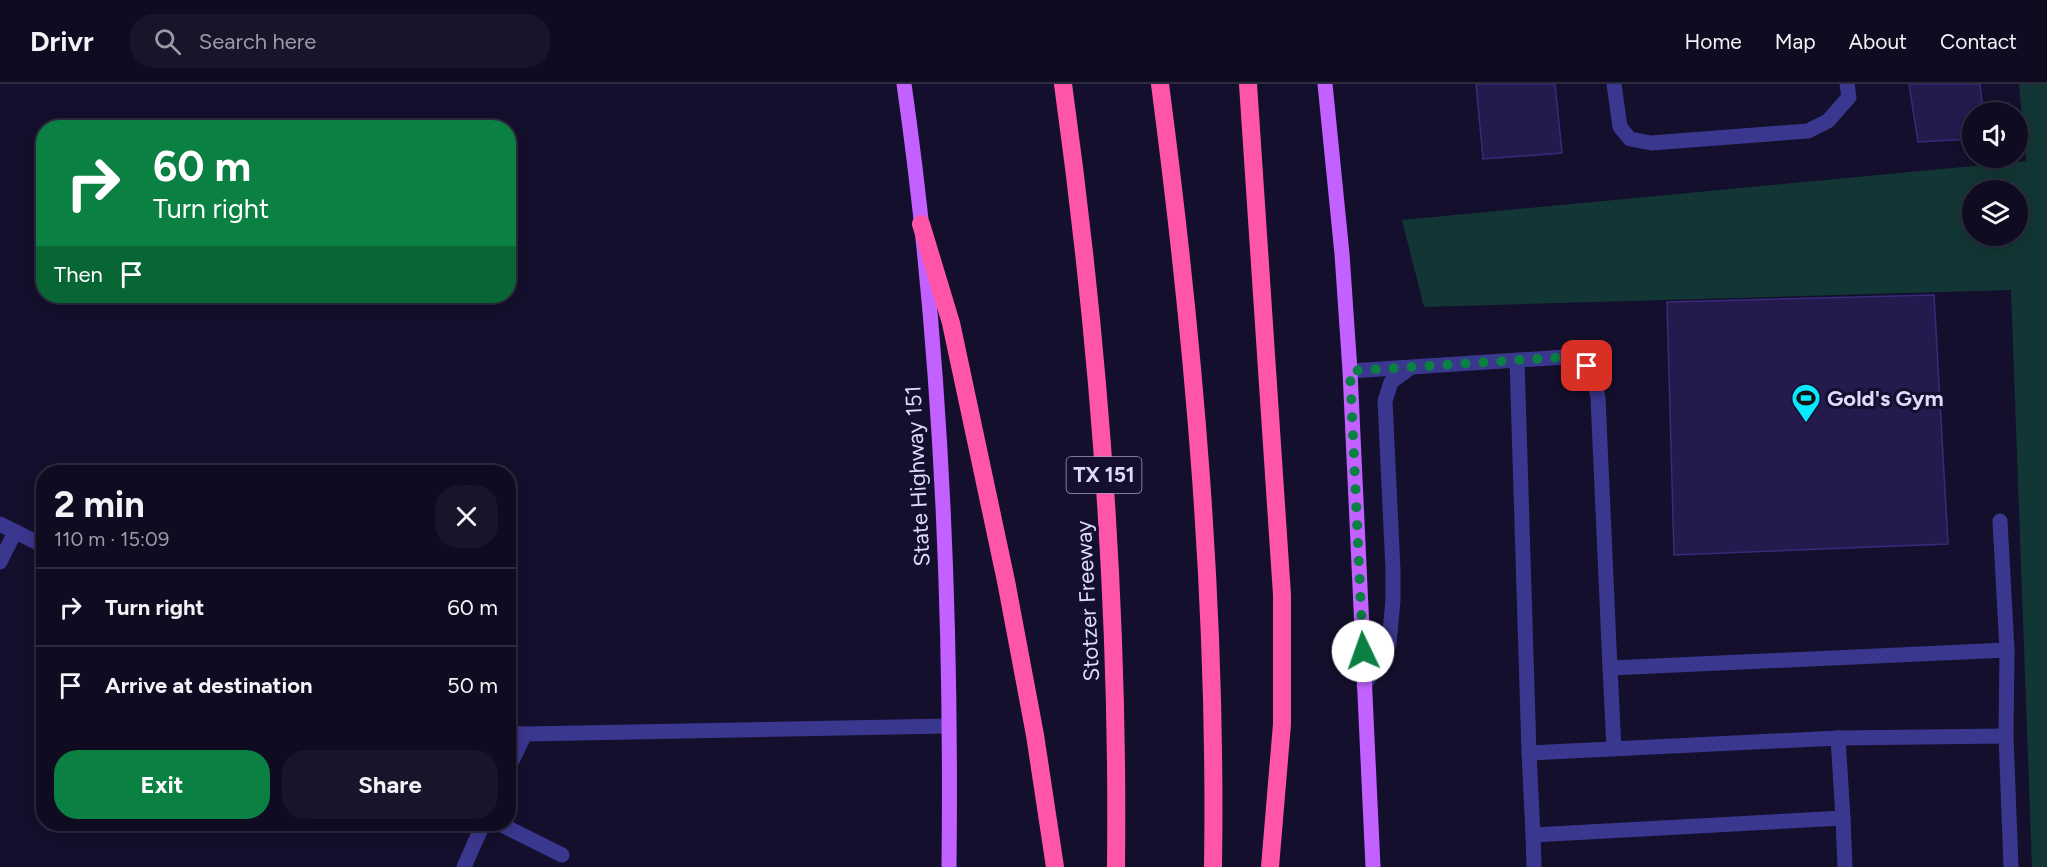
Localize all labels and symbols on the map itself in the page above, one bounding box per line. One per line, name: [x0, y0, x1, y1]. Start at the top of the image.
pin: [1561, 340, 1612, 391]
sports icon: Gold's Gym: [1790, 382, 1822, 424]
street label: State Highway 151: [899, 385, 936, 567]
place label: Gold's Gym: [1827, 385, 1944, 412]
road number: TX 151: [1066, 457, 1142, 493]
street label: Stotzer Freeway: [1070, 519, 1105, 682]
position arrow: [1331, 619, 1395, 683]

